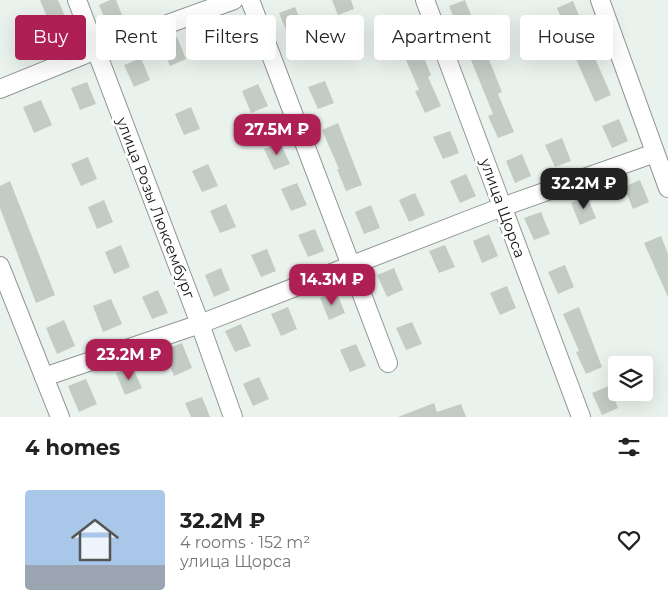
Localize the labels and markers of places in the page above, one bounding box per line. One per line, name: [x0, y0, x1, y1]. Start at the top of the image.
pin: 27.5M ₽: [231, 114, 323, 156]
pin: 32.2M ₽: [538, 168, 630, 210]
pin: 14.3M ₽: [286, 264, 378, 306]
pin: 23.2M ₽: [83, 338, 175, 381]

